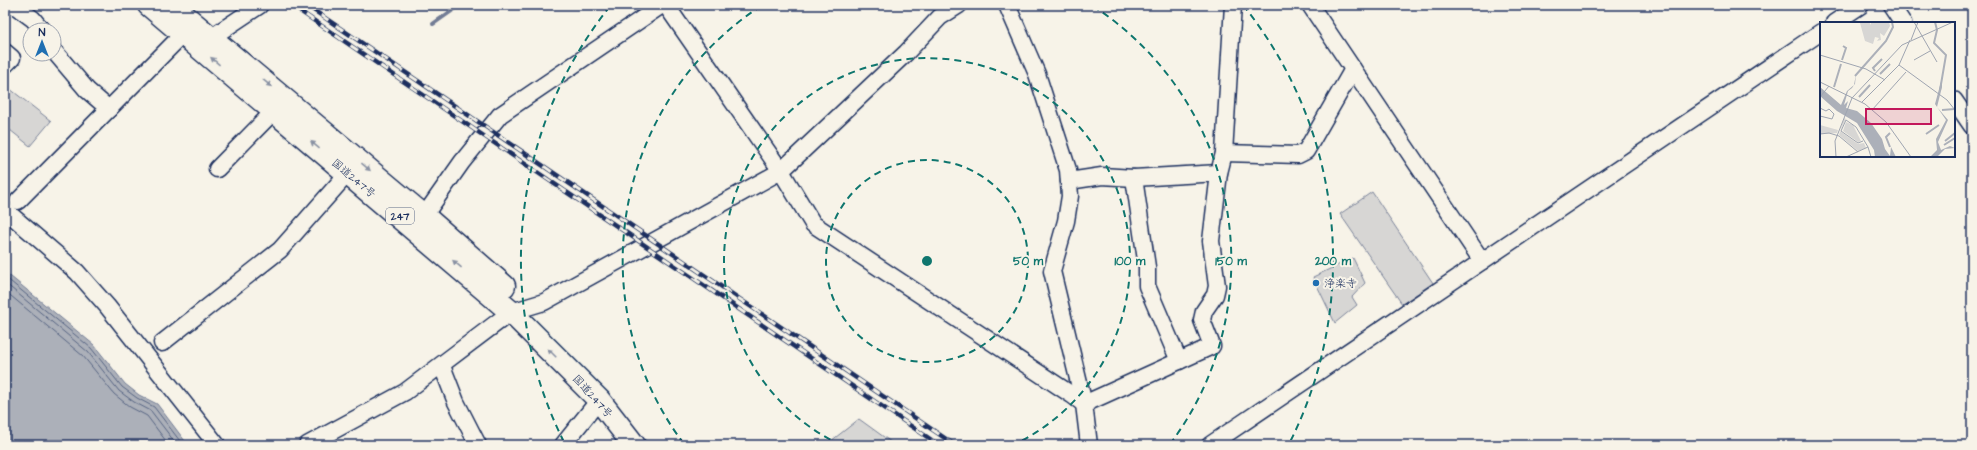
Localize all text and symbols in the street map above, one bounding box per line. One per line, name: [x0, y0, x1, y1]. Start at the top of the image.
north arrow: [22, 22, 62, 62]
inset map: [1820, 22, 1955, 157]
text: N: [39, 25, 46, 40]
one-way arrow: [210, 57, 221, 66]
one-way arrow: [261, 79, 272, 88]
one-way arrow: [310, 140, 320, 149]
street label: 国道247号: [328, 155, 379, 201]
one-way arrow: [361, 163, 371, 172]
road number: 247: [386, 208, 414, 224]
text: 50 m: [1013, 253, 1044, 270]
text: 100 m: [1115, 253, 1146, 270]
text: 150 m: [1215, 253, 1248, 270]
text: 200 m: [1314, 253, 1352, 270]
centre of rings: [920, 254, 934, 268]
one-way arrow: [452, 260, 463, 269]
place label: 浄楽寺: [1324, 276, 1357, 291]
marker: 浄楽寺: [1311, 278, 1321, 288]
one-way arrow: [547, 348, 557, 358]
street label: 国道247号: [569, 371, 616, 421]

